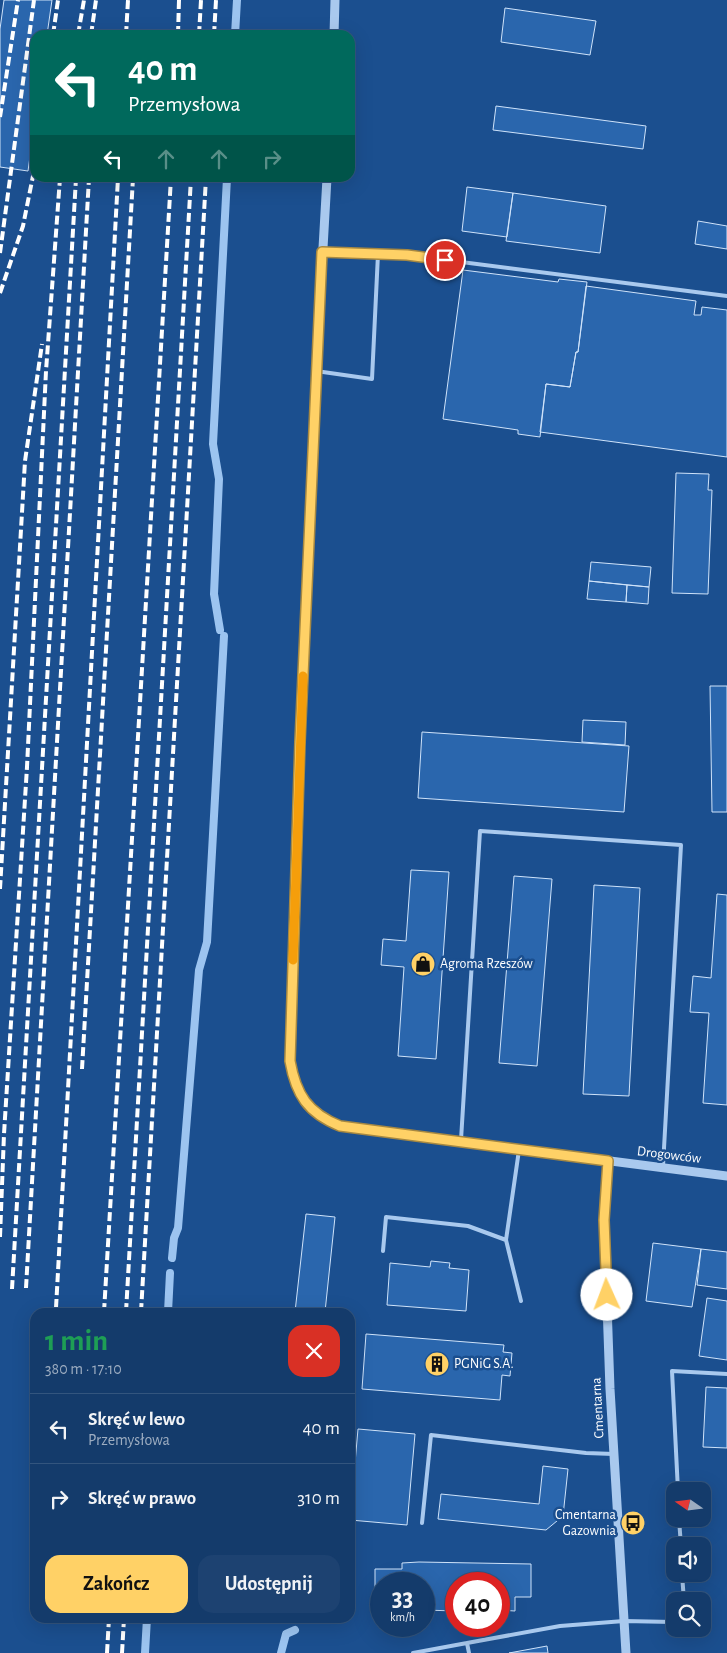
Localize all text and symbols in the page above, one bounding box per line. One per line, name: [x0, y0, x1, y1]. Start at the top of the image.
icon: left: [45, 50, 110, 115]
text: 40 m: [128, 52, 197, 87]
text: Przemysłowa: [128, 93, 241, 115]
icon: left: [99, 145, 127, 173]
icon: ahead: [152, 145, 180, 173]
icon: ahead: [205, 145, 233, 173]
icon: right: [258, 145, 286, 173]
pin: [424, 239, 466, 281]
icon: arrive: [431, 246, 459, 274]
shop icon: Agroma Rzeszów: [410, 951, 436, 977]
place label: Agroma Rzeszów: [440, 957, 533, 971]
street label: Drogowców: [636, 1144, 703, 1166]
position arrow: [580, 1268, 632, 1320]
button: close: [288, 1325, 340, 1377]
text: 1 min: [45, 1326, 108, 1356]
building icon: PGNiG S.A.: [424, 1351, 450, 1377]
place label: PGNiG S.A.: [454, 1357, 514, 1371]
text: 380 m · 17:10: [45, 1361, 122, 1377]
street label: Cmentarna: [589, 1377, 607, 1439]
text: Skręć w lewo: [88, 1410, 185, 1429]
icon: left: [45, 1415, 73, 1443]
text: 40 m: [302, 1419, 340, 1438]
text: Przemysłowa: [88, 1432, 170, 1448]
north arrow: [666, 1482, 711, 1528]
map controls: [666, 1482, 711, 1637]
icon: right: [45, 1485, 73, 1513]
text: Skręć w prawo: [88, 1489, 196, 1508]
text: 310 m: [297, 1489, 340, 1508]
place label: Cmentarna Gazownia: [555, 1508, 617, 1538]
bus stop icon: Cmentarna Gazownia: [620, 1510, 646, 1536]
button: sound: [666, 1537, 711, 1582]
button: Zakończ: [45, 1555, 188, 1613]
button: Udostępnij: [198, 1555, 340, 1613]
speed limit sign: 40: [445, 1572, 510, 1637]
text: 33: [392, 1586, 413, 1611]
button: search: [666, 1592, 711, 1637]
text: km/h: [390, 1611, 415, 1623]

